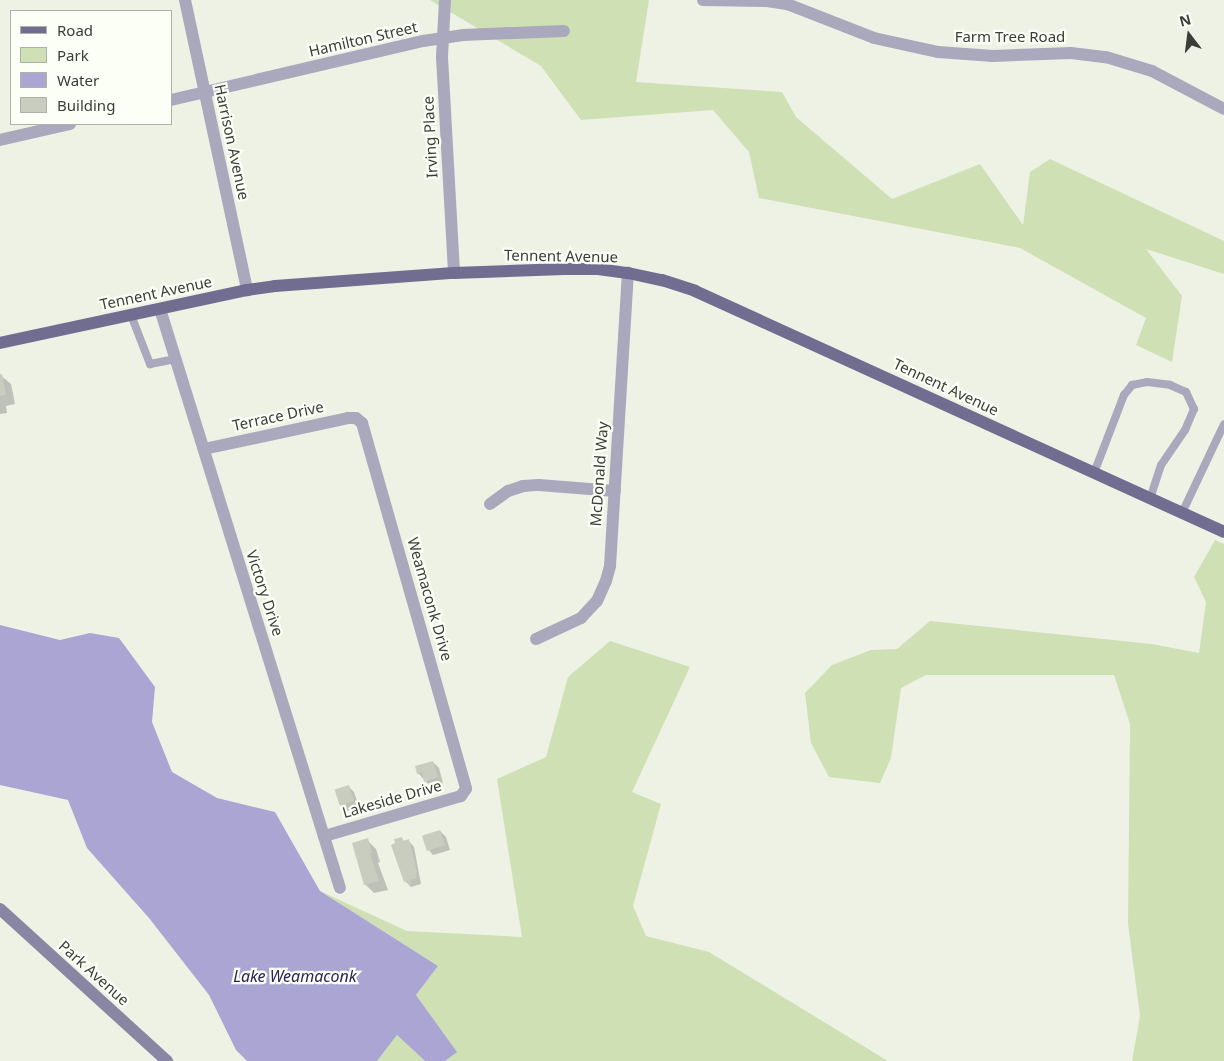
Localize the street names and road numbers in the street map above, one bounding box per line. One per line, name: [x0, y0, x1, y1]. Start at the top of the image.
street label: Hamilton Street: [307, 18, 419, 60]
street label: Farm Tree Road: [955, 28, 1065, 46]
street label: Harrison Avenue: [211, 82, 253, 202]
street label: Irving Place: [419, 95, 441, 179]
street label: Tennent Avenue: [504, 246, 618, 266]
street label: Tennent Avenue: [98, 272, 214, 314]
street label: Tennent Avenue: [891, 355, 1001, 419]
street label: Terrace Drive: [231, 398, 325, 434]
street label: McDonald Way: [586, 421, 612, 527]
street label: Weamaconk Drive: [404, 535, 456, 663]
street label: Victory Drive: [243, 548, 287, 638]
street label: Lakeside Drive: [340, 776, 444, 822]
street label: Park Avenue: [55, 937, 133, 1009]

